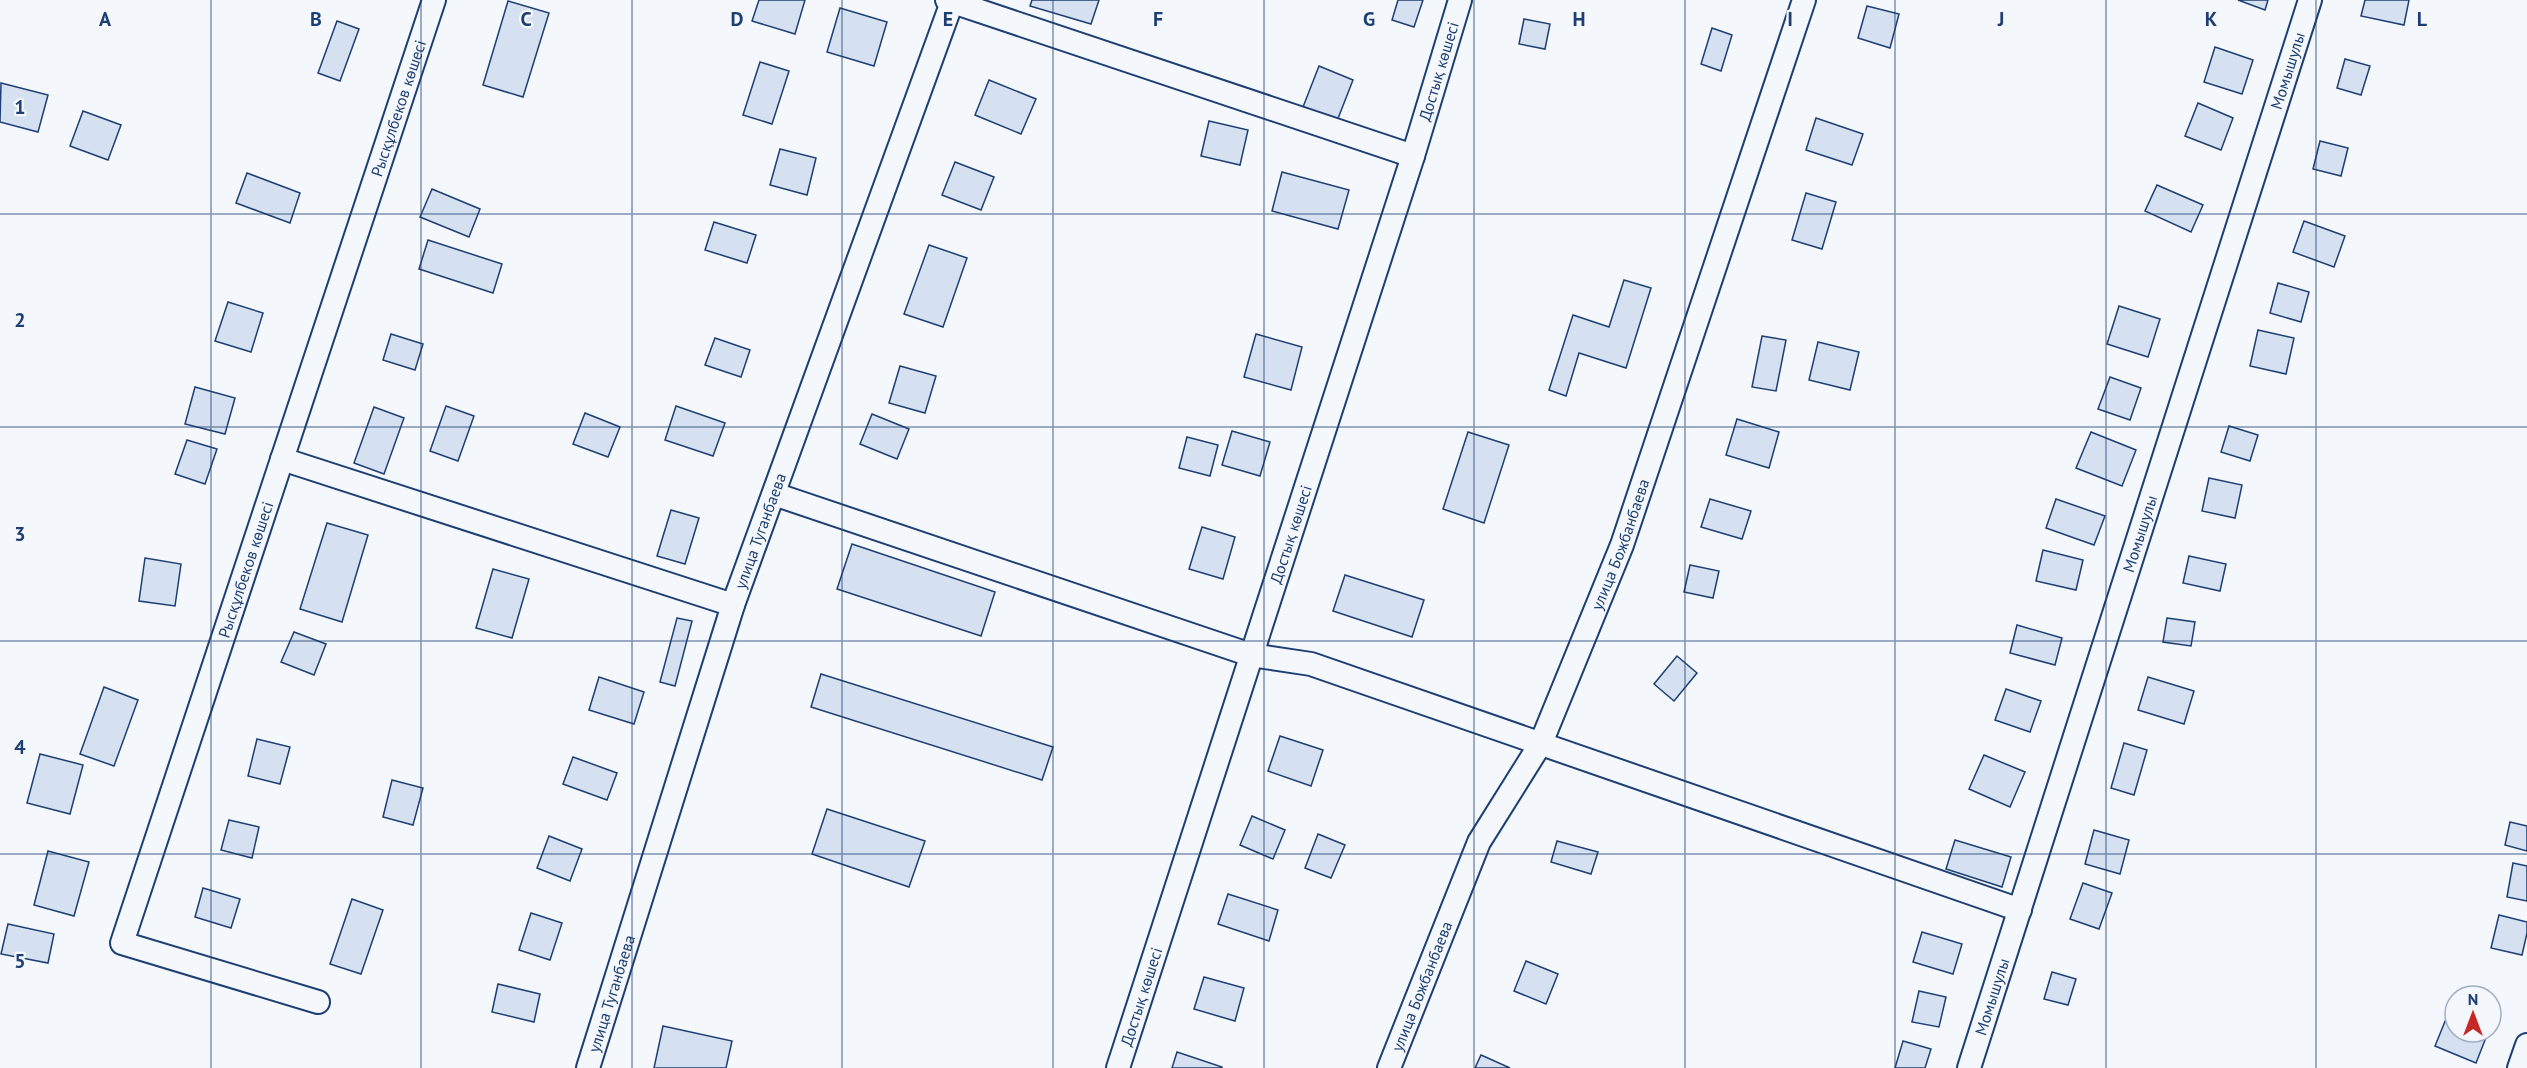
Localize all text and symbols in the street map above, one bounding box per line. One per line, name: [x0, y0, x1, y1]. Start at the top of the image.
text: A: [99, 6, 112, 32]
text: B: [310, 6, 322, 32]
text: C: [520, 6, 532, 32]
text: D: [731, 6, 744, 32]
text: E: [943, 6, 953, 32]
text: F: [1153, 6, 1163, 32]
text: G: [1363, 6, 1375, 32]
text: H: [1572, 6, 1586, 32]
text: I: [1787, 6, 1793, 32]
text: J: [1997, 6, 2004, 32]
text: K: [2205, 6, 2218, 32]
text: L: [2417, 6, 2428, 32]
street label: Достық көшесі: [1414, 19, 1463, 123]
street label: Момышулы: [2266, 30, 2309, 112]
street label: Рысқұлбеков көшесі: [366, 37, 430, 179]
text: 1: [14, 94, 26, 120]
text: 2: [14, 307, 26, 333]
street label: улица Туганбаева: [730, 470, 790, 592]
street label: улица Божбанбаева: [1587, 476, 1653, 613]
street label: Достық көшесі: [1265, 482, 1316, 586]
street label: Момышулы: [2118, 493, 2161, 575]
street label: Рысқұлбеков көшесі: [214, 499, 277, 640]
text: 3: [14, 521, 26, 547]
text: 4: [14, 734, 26, 760]
street label: улица Божбанбаева: [1387, 918, 1456, 1054]
street label: улица Туганбаева: [584, 932, 639, 1055]
street label: Достық көшесі: [1116, 945, 1166, 1048]
text: 5: [14, 948, 26, 974]
street label: Момышулы: [1970, 956, 2013, 1038]
north arrow: [2443, 984, 2503, 1044]
text: N: [2468, 989, 2478, 1009]

